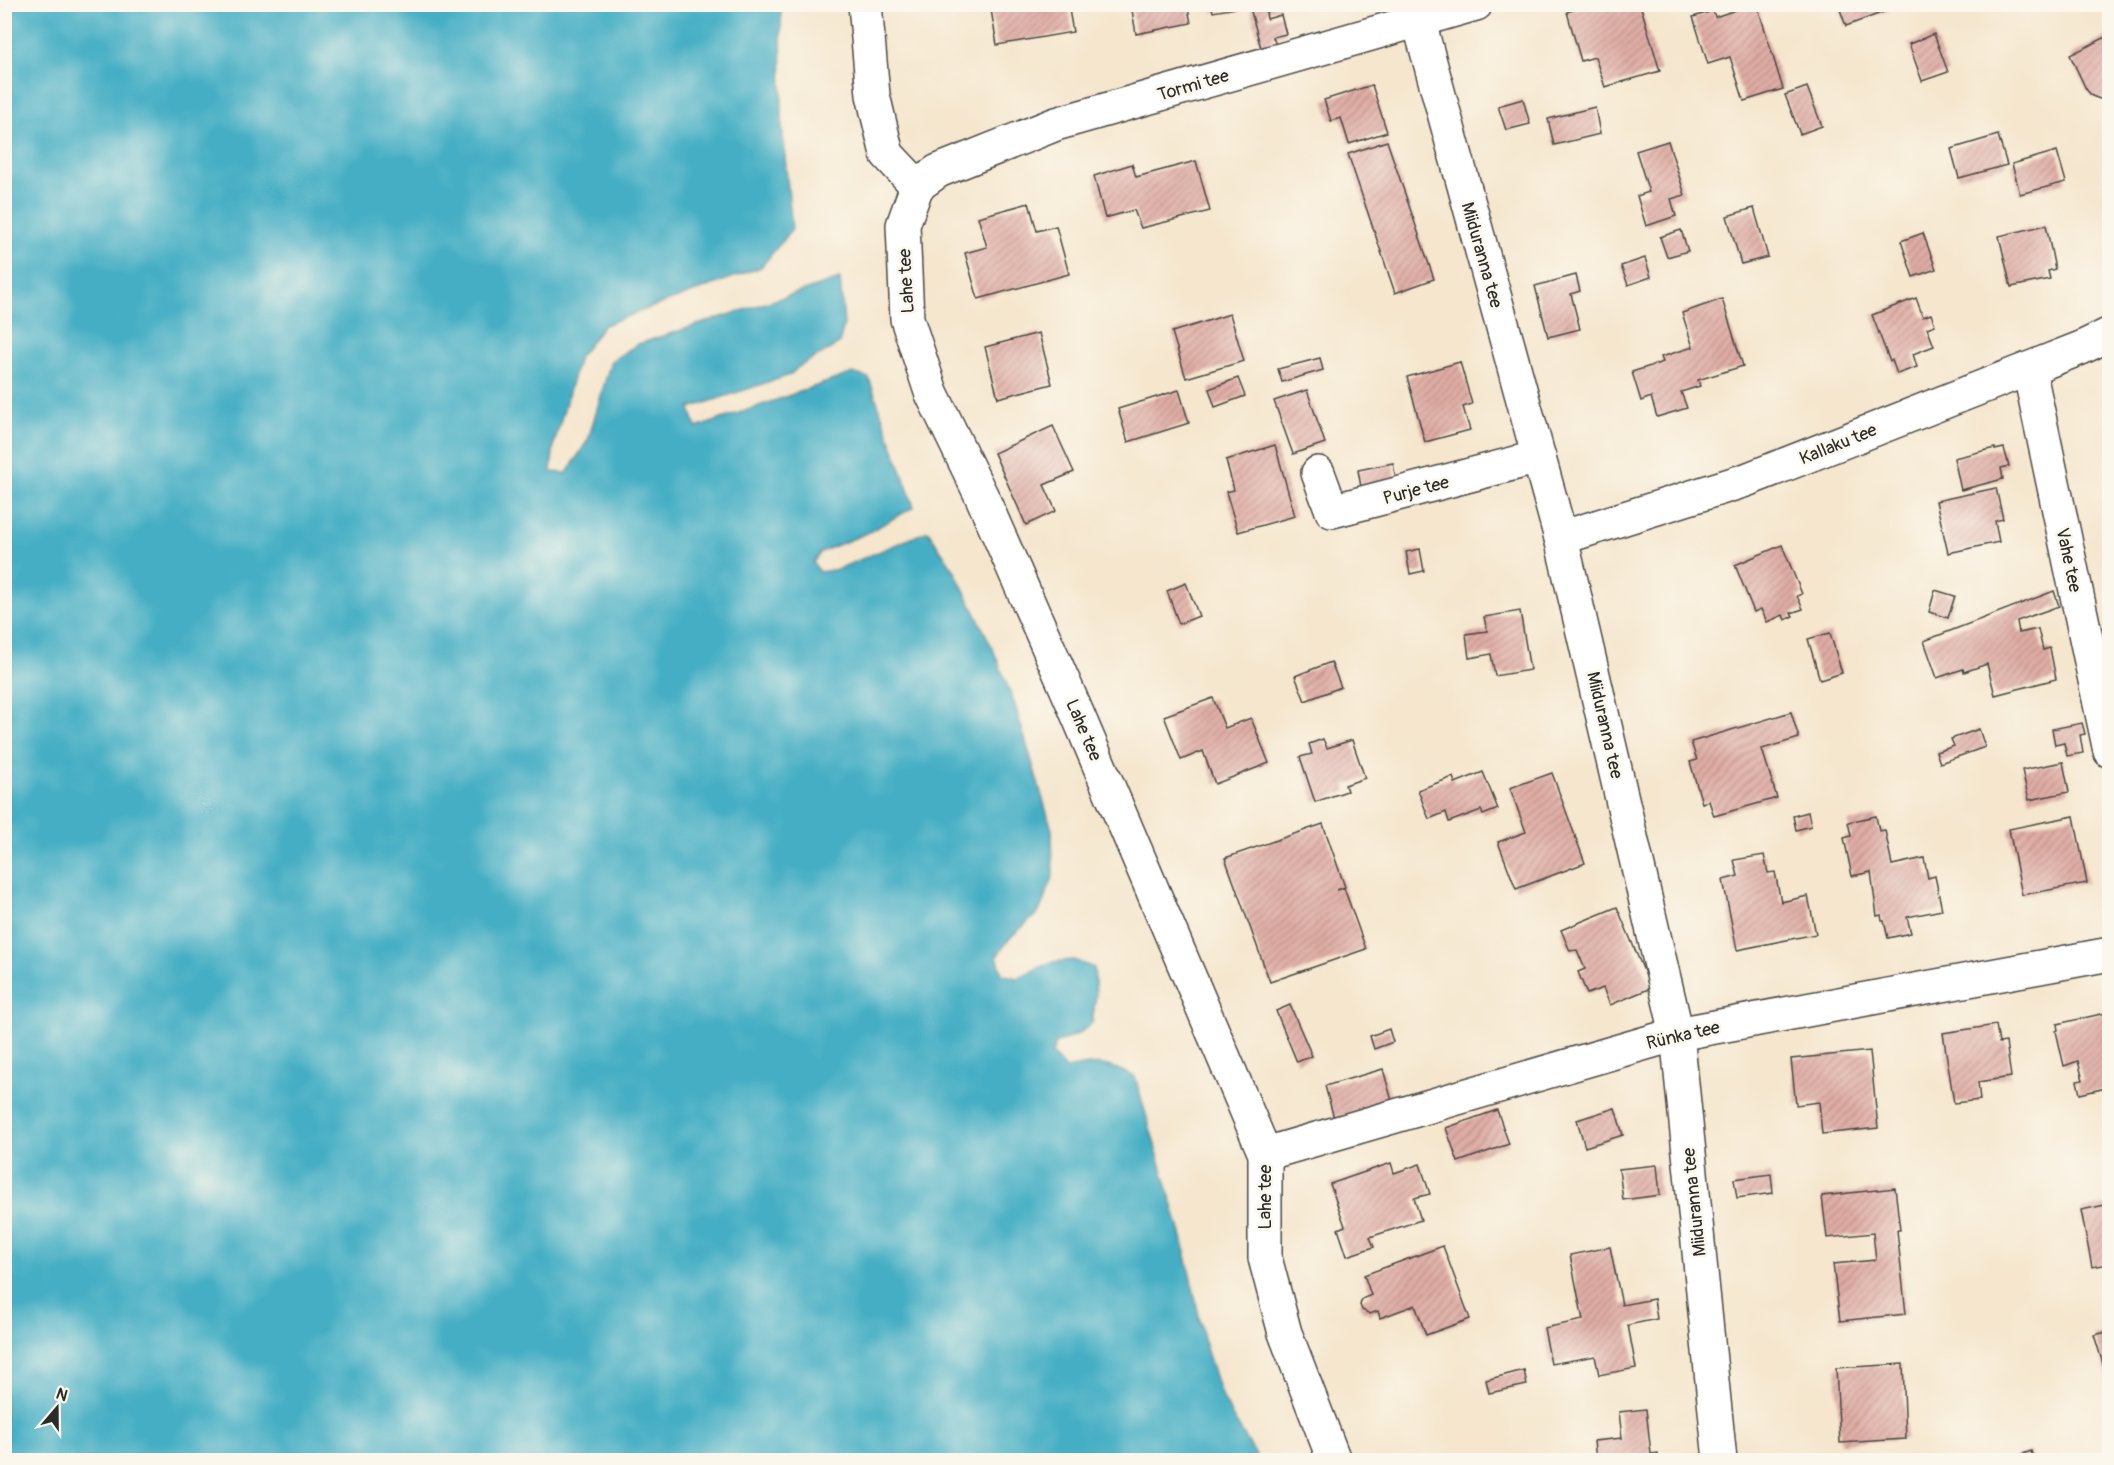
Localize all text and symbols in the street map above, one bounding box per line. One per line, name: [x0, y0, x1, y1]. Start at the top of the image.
street label: Tormi tee: [1155, 64, 1232, 107]
street label: Miiduranna tee: [1455, 200, 1508, 311]
street label: Lahe tee: [893, 248, 920, 314]
street label: Kallaku tee: [1796, 418, 1880, 470]
street label: Purje tee: [1381, 471, 1452, 510]
street label: Vahe tee: [2050, 526, 2087, 595]
street label: Miiduranna tee: [1581, 669, 1628, 781]
street label: Lahe tee: [1060, 696, 1107, 765]
street label: Rünka tee: [1644, 1016, 1722, 1055]
street label: Miiduranna tee: [1677, 1146, 1712, 1257]
street label: Lahe tee: [1254, 1165, 1277, 1229]
north arrow: [27, 1378, 87, 1438]
text: N: [53, 1384, 70, 1406]

